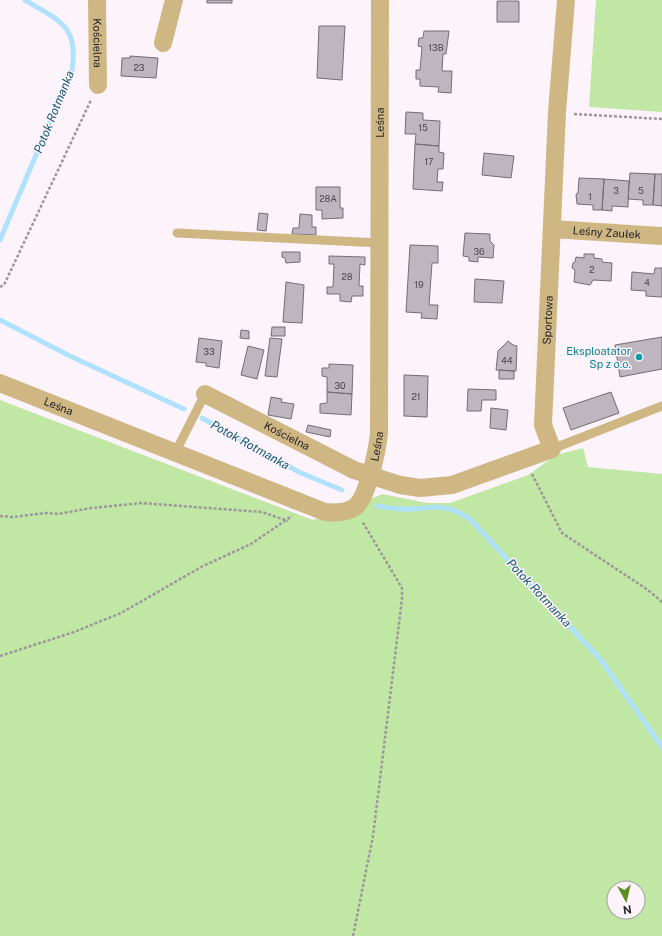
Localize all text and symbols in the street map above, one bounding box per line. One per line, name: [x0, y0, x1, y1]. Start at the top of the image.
street label: Kościelna: [91, 18, 104, 68]
house number: 13B: [428, 42, 444, 53]
house number: 23: [133, 62, 145, 73]
water label: Potok Rotmanka: [31, 69, 77, 155]
street label: Leśna: [374, 107, 386, 138]
house number: 15: [418, 122, 428, 133]
house number: 17: [424, 156, 434, 167]
house number: 3: [613, 185, 619, 196]
house number: 5: [638, 185, 644, 196]
house number: 1: [588, 191, 592, 202]
house number: 28A: [319, 193, 337, 204]
street label: Leśny Zaułek: [572, 224, 641, 241]
house number: 36: [473, 246, 485, 257]
house number: 2: [589, 264, 595, 275]
house number: 28: [341, 271, 353, 282]
house number: 4: [644, 277, 650, 288]
house number: 19: [414, 279, 424, 290]
street label: Sportowa: [541, 295, 555, 345]
place label: Eksploatator Sp z o.o.: [566, 345, 631, 370]
house number: 33: [203, 346, 215, 357]
marker: Eksploatator Sp z o.o.: [634, 352, 644, 362]
house number: 44: [501, 355, 513, 366]
house number: 30: [334, 380, 346, 391]
house number: 21: [411, 391, 421, 402]
street label: Leśna: [42, 395, 75, 417]
water label: Potok Rotmanka: [208, 418, 292, 472]
street label: Kościelna: [262, 419, 312, 452]
street label: Leśna: [368, 431, 385, 463]
water label: Potok Rotmanka: [504, 556, 574, 630]
north arrow: [606, 880, 646, 920]
text: N: [622, 903, 632, 916]

